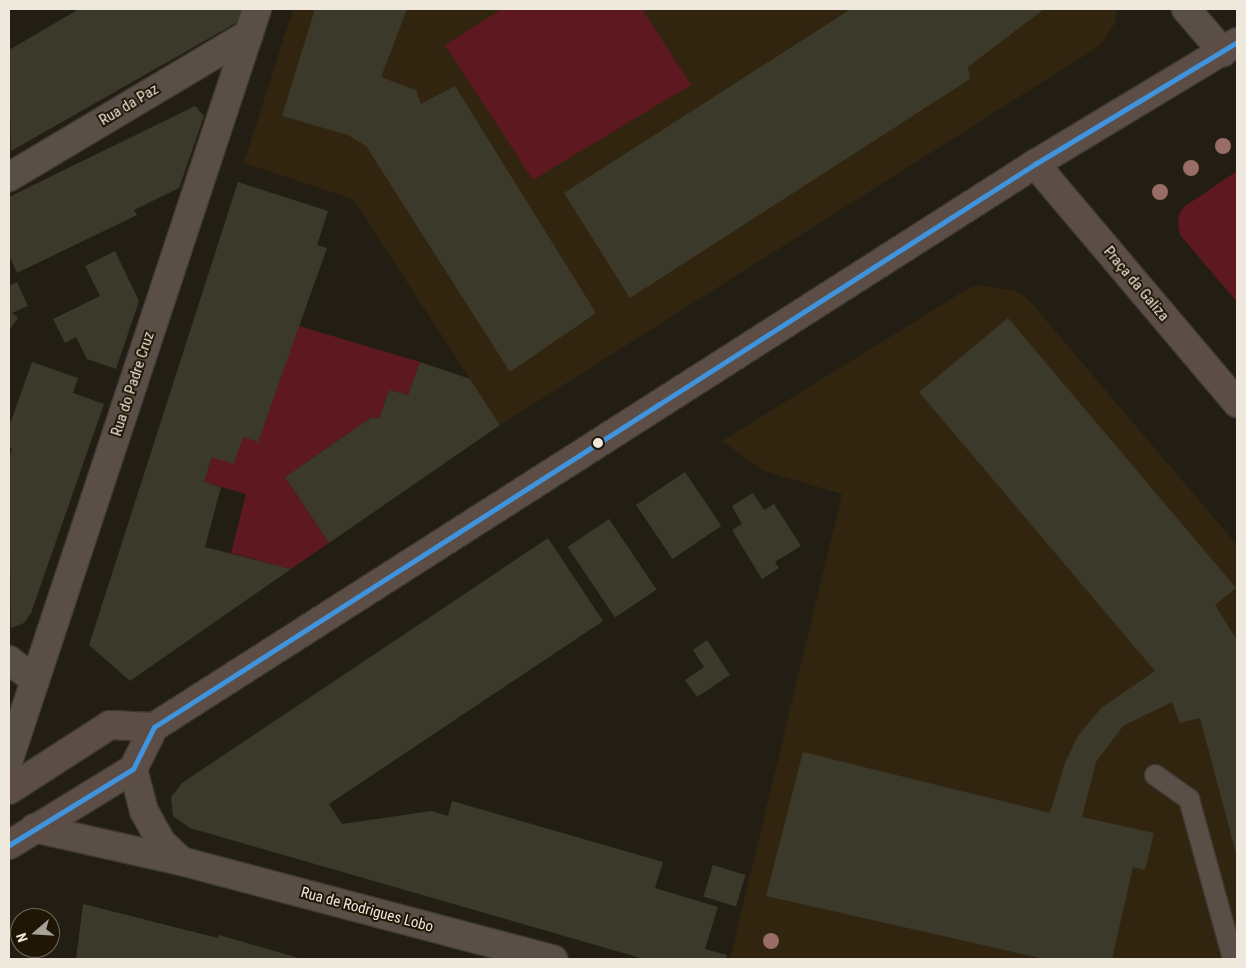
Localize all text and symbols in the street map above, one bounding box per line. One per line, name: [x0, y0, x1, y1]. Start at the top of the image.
street label: Rua da Paz: [96, 80, 162, 130]
street label: Praça da Galiza: [1100, 243, 1172, 325]
street label: Rua do Padre Cruz: [108, 329, 158, 439]
unlabelled marker: [593, 438, 603, 448]
street label: Rua de Rodrigues Lobo: [299, 884, 435, 936]
north arrow: [10, 908, 60, 958]
text: N: [13, 931, 31, 944]

